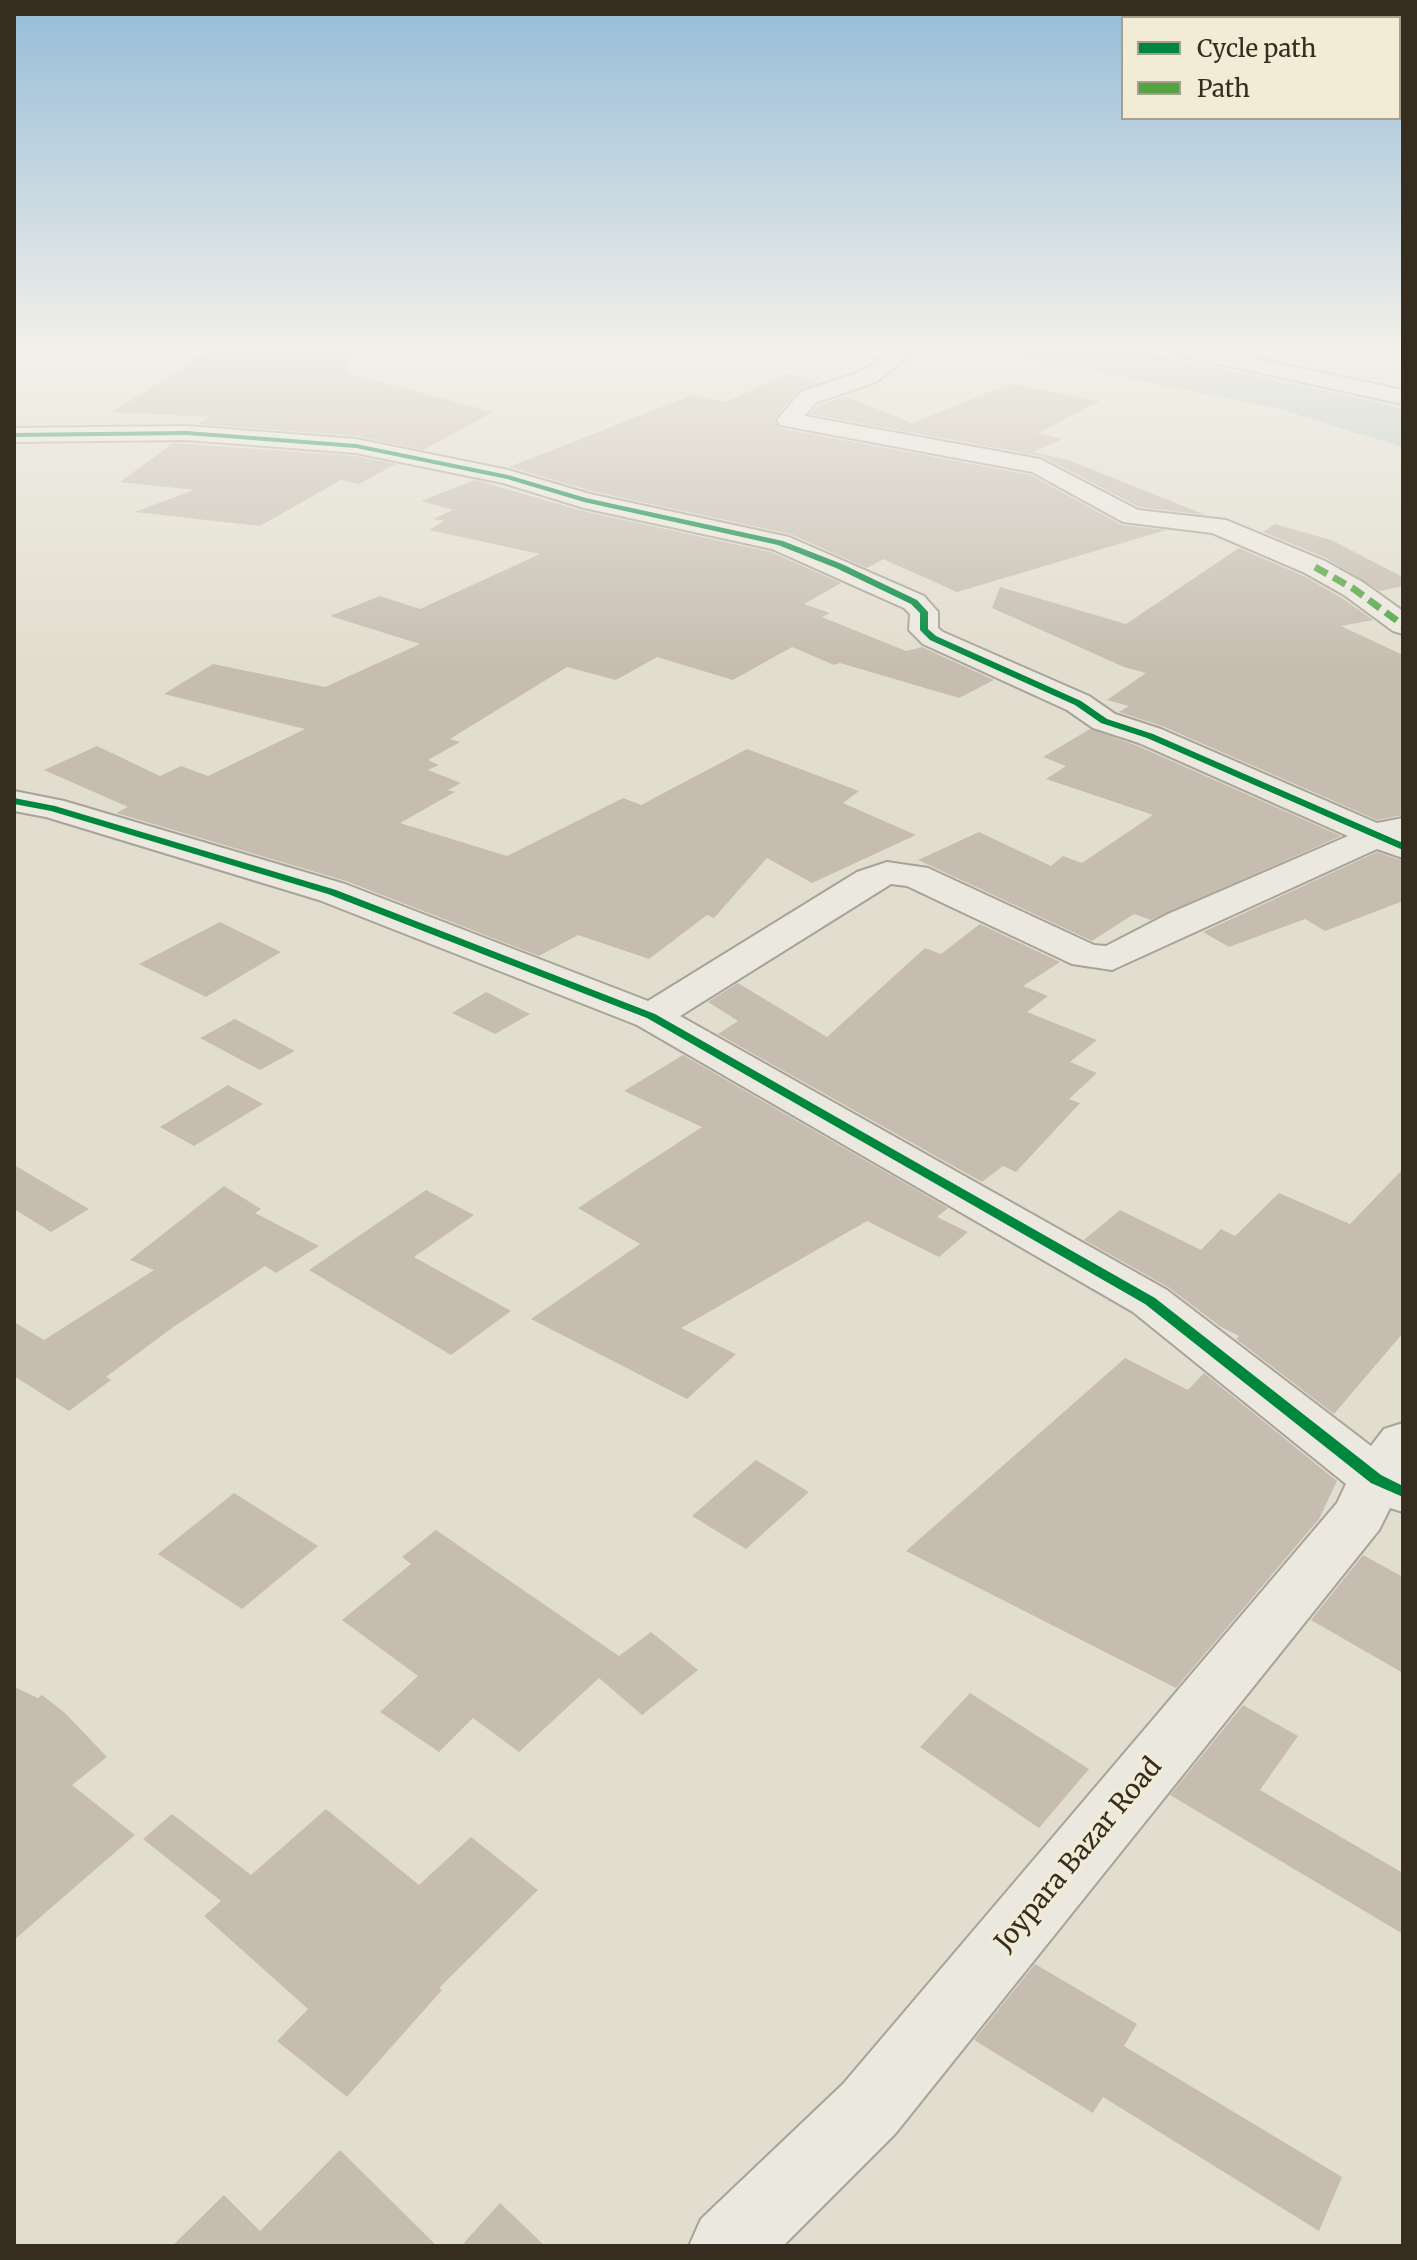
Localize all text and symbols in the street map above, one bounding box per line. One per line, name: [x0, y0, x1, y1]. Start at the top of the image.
legend: [1121, 16, 1401, 120]
text: Cycle path: [1197, 33, 1316, 64]
text: Path: [1197, 73, 1250, 104]
street label: Joypara Bazar Road: [989, 1752, 1169, 1958]

